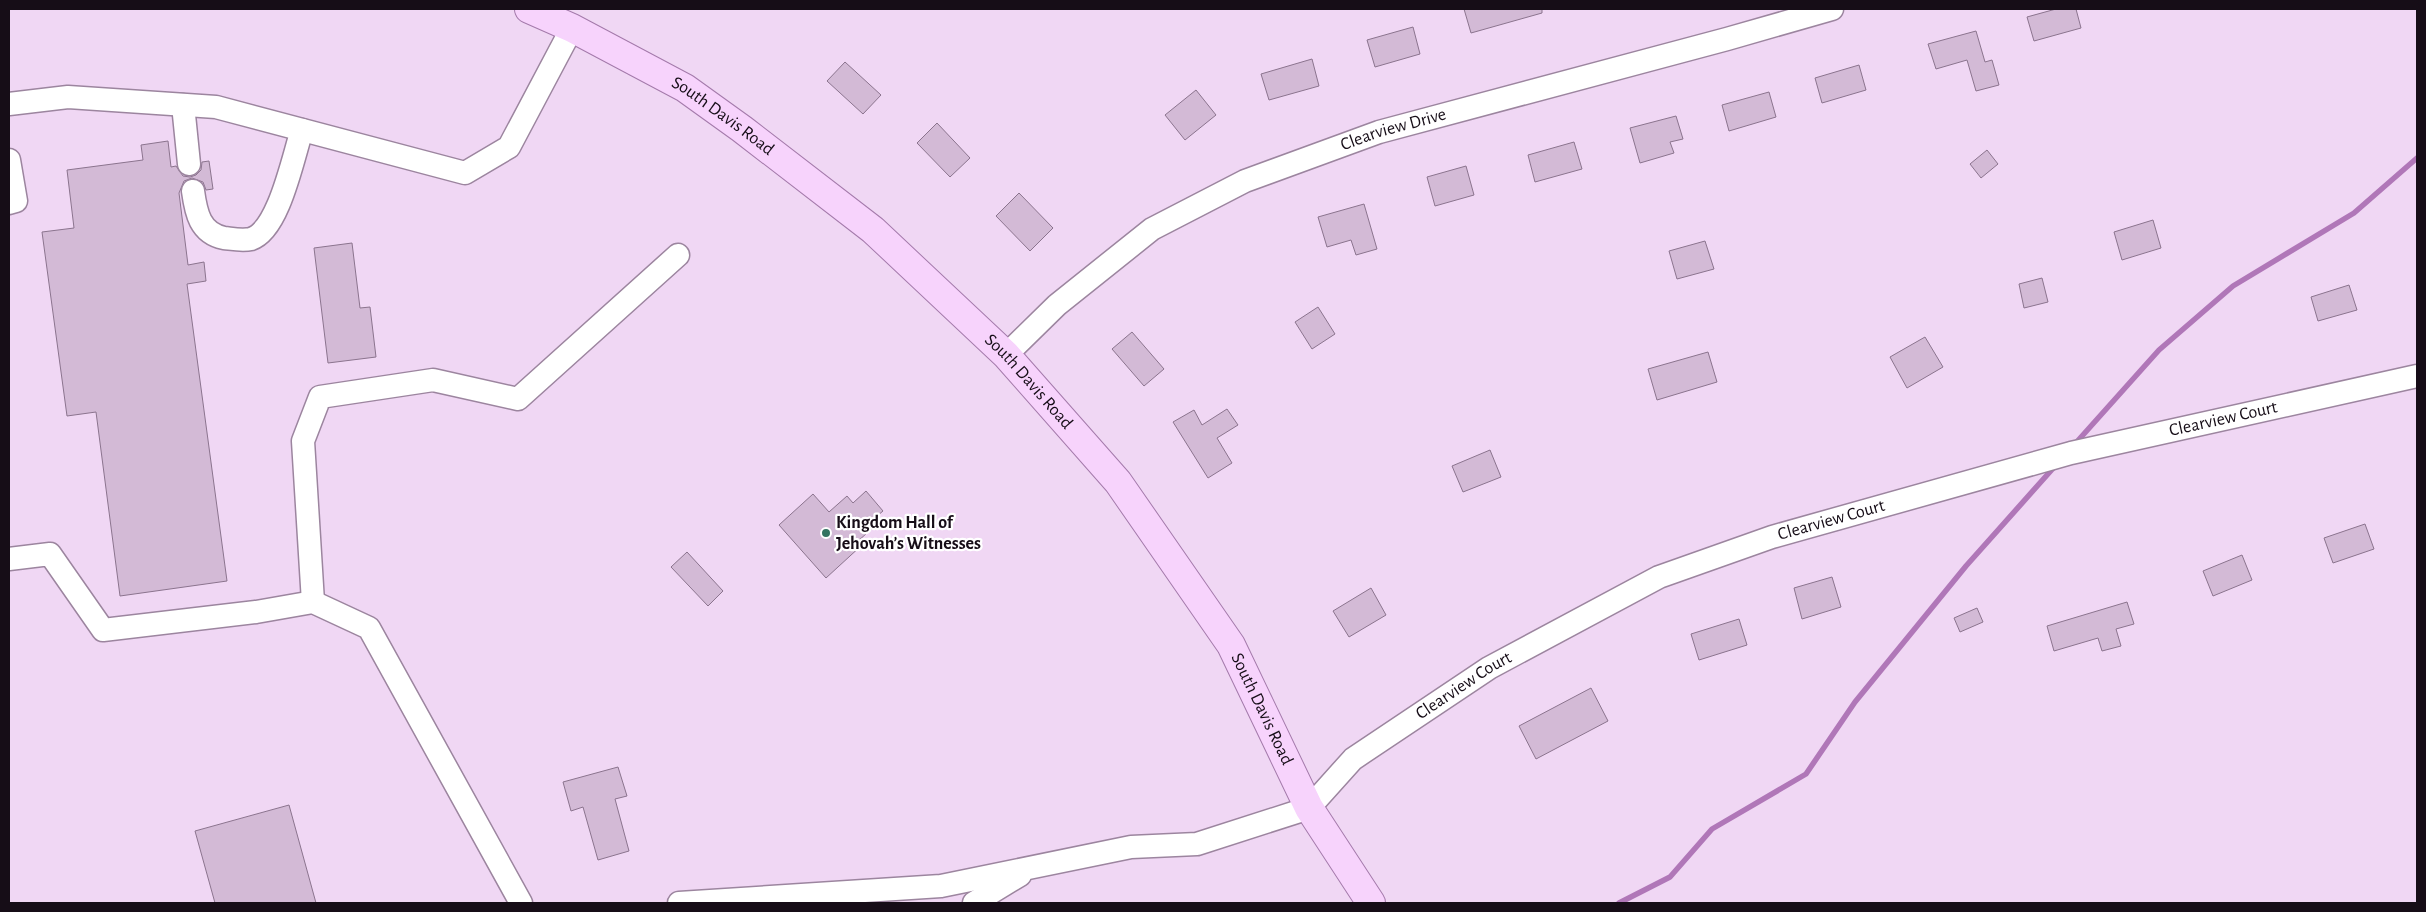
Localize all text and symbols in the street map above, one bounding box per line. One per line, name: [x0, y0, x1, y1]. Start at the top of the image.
street label: South Davis Road: [669, 74, 777, 159]
street label: Clearview Drive: [1338, 105, 1448, 154]
street label: South Davis Road: [981, 331, 1076, 433]
street label: Clearview Court: [2168, 398, 2279, 440]
street label: Clearview Court: [1776, 497, 1887, 544]
place label: Kingdom Hall of Jehovah’s Witnesses: [836, 514, 981, 553]
marker: Kingdom Hall of Jehovah’s Witnesses: [820, 527, 832, 539]
street label: Clearview Court: [1413, 648, 1515, 723]
street label: South Davis Road: [1227, 651, 1296, 768]

